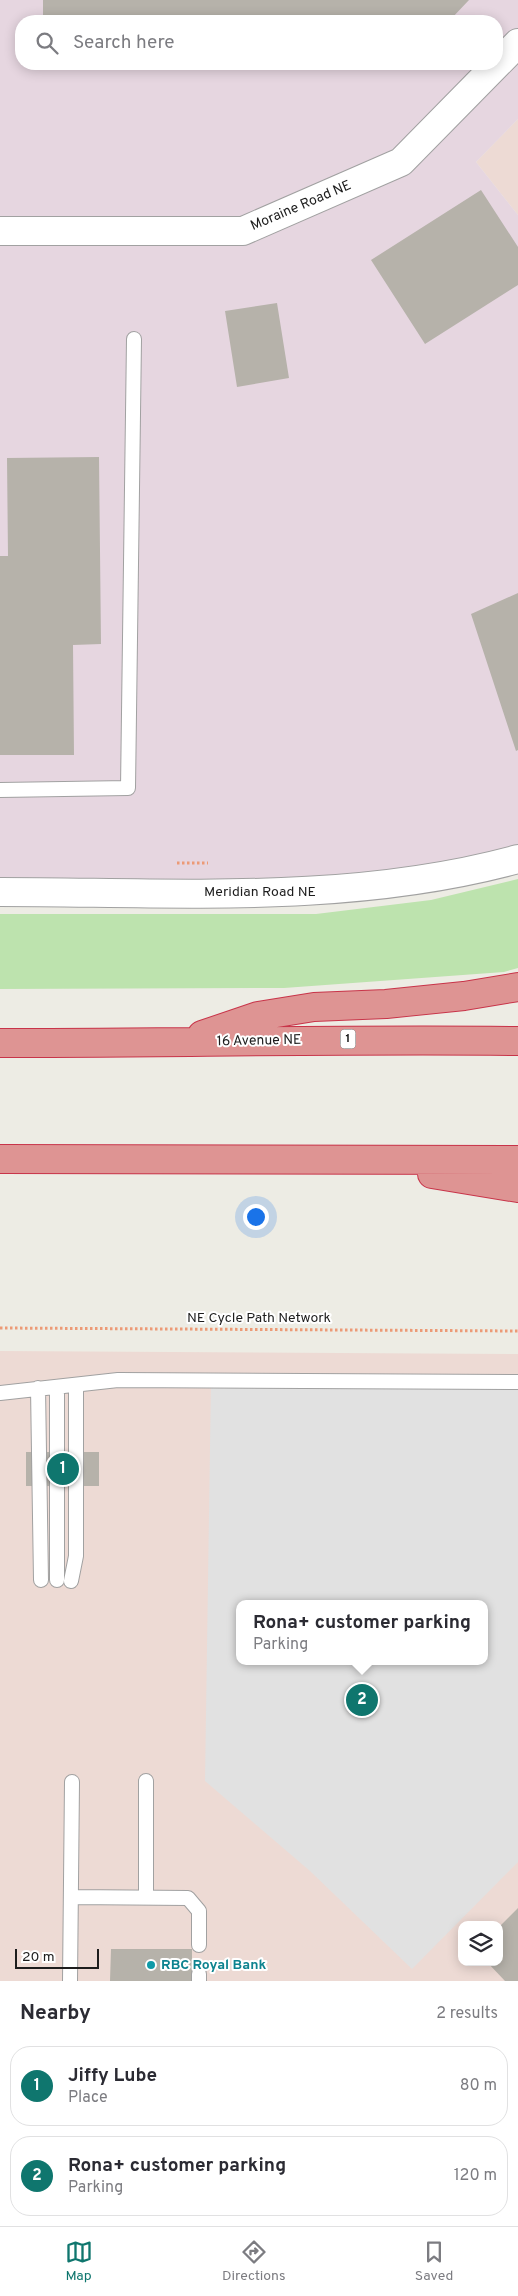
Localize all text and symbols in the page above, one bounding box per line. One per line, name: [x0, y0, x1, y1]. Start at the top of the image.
search box: [15, 15, 503, 70]
icon: search: [33, 29, 61, 57]
text: Search here: [73, 31, 175, 55]
street label: Moraine Road NE: [248, 177, 354, 235]
street label: Meridian Road NE: [204, 884, 316, 901]
road number: 1: [340, 1030, 356, 1048]
street label: 16 Avenue NE: [217, 1032, 301, 1050]
your location: [243, 1204, 269, 1230]
street label: NE Cycle Path Network: [187, 1310, 331, 1327]
pin: 1: [47, 1450, 79, 1488]
popup: [236, 1600, 488, 1665]
text: Rona+ customer parking: [253, 1611, 471, 1635]
text: Parking: [253, 1635, 308, 1655]
pin: 2: [346, 1681, 378, 1719]
map controls: [458, 1921, 503, 1966]
button: layers: [458, 1921, 503, 1966]
scale bar: [15, 1946, 99, 1969]
text: 20 m: [22, 1949, 55, 1966]
place label: RBC Royal Bank: [161, 1957, 267, 1974]
marker: RBC Royal Bank: [145, 1959, 157, 1971]
text: Nearby: [20, 2000, 91, 2027]
text: 2 results: [436, 2004, 498, 2024]
text: Jiffy Lube: [68, 2064, 157, 2088]
text: 1: [34, 2076, 40, 2096]
text: 80 m: [460, 2076, 497, 2096]
text: Place: [68, 2088, 108, 2108]
text: Rona+ customer parking: [68, 2154, 286, 2178]
text: 2: [32, 2166, 42, 2186]
text: 120 m: [454, 2166, 497, 2186]
text: Parking: [68, 2178, 123, 2198]
tab: Map: [65, 2238, 93, 2285]
tab: Directions: [222, 2238, 286, 2285]
tab: Saved: [415, 2238, 453, 2285]

